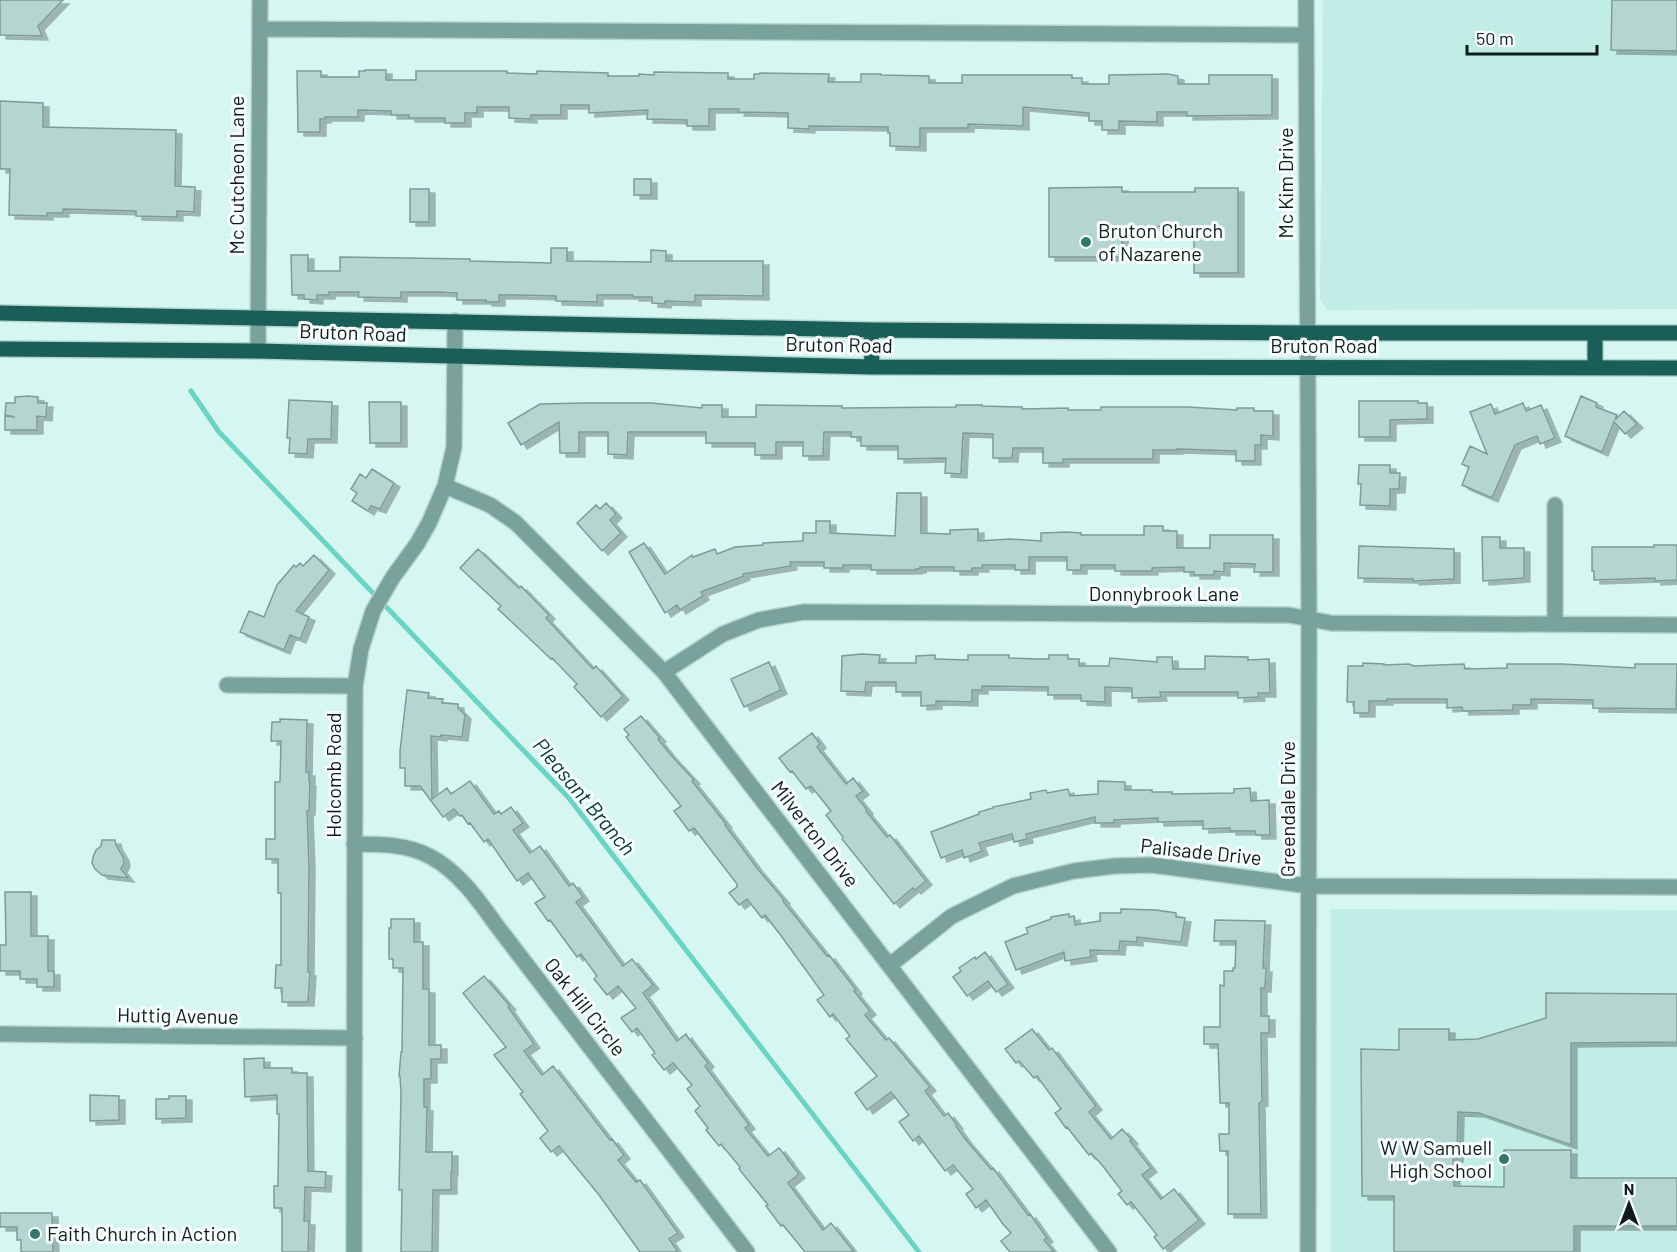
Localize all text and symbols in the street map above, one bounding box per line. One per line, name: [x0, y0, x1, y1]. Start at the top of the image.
scale bar: [1467, 18, 1598, 56]
text: 50 m: [1476, 27, 1514, 49]
street label: Mc Cutcheon Lane: [224, 96, 248, 254]
street label: Mc Kim Drive: [1273, 127, 1297, 239]
place label: Bruton Church of Nazarene: [1098, 218, 1223, 265]
marker: Bruton Church of Nazarene: [1079, 235, 1093, 249]
street label: Bruton Road: [299, 318, 407, 346]
street label: Bruton Road: [785, 331, 893, 357]
street label: Bruton Road: [1270, 333, 1378, 357]
street label: Donnybrook Lane: [1089, 581, 1239, 605]
street label: Holcomb Road: [321, 712, 345, 838]
water label: Pleasant Branch: [529, 732, 641, 860]
street label: Greendale Drive: [1275, 741, 1299, 877]
street label: Milverton Drive: [767, 775, 865, 891]
street label: Palisade Drive: [1139, 833, 1263, 869]
street label: Oak Hill Circle: [540, 953, 632, 1060]
street label: Huttig Avenue: [117, 1002, 239, 1028]
place label: W W Samuell High School: [1380, 1135, 1492, 1182]
marker: W W Samuell High School: [1497, 1152, 1511, 1166]
north arrow: [1599, 1174, 1659, 1234]
text: N: [1624, 1179, 1634, 1198]
place label: Faith Church in Action: [47, 1221, 237, 1245]
marker: Faith Church in Action: [28, 1227, 42, 1241]

